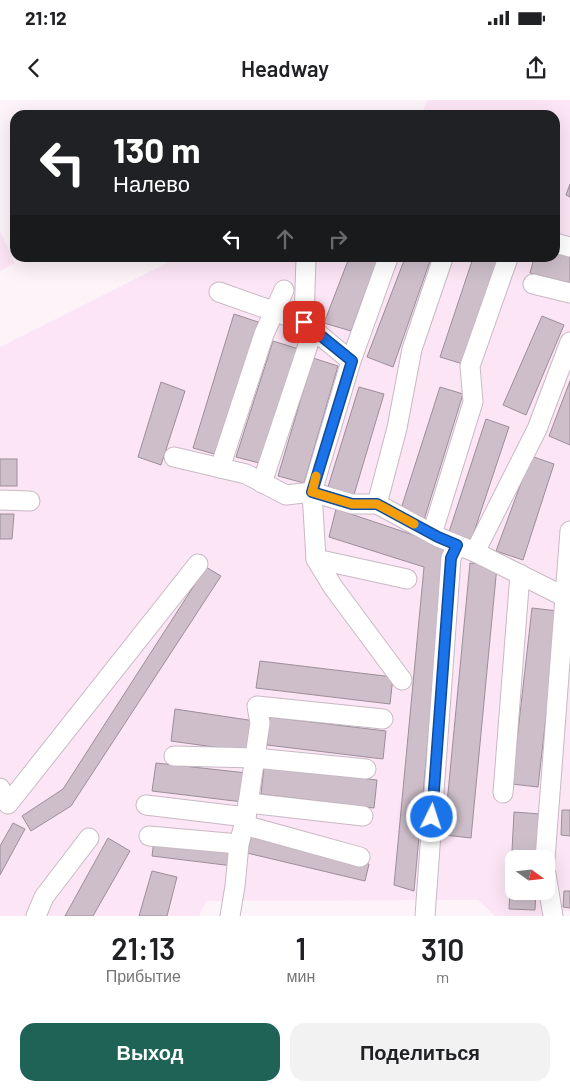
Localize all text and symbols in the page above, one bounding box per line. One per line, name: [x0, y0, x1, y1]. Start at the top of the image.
text: 21:12: [25, 6, 67, 29]
icon: back: [20, 54, 48, 82]
icon: share: [522, 54, 550, 82]
text: Headway: [241, 55, 329, 81]
text: 130 m: [113, 128, 200, 170]
icon: left: [30, 130, 95, 195]
text: Налево: [113, 170, 190, 196]
icon: left: [218, 225, 246, 253]
icon: ahead: [271, 225, 299, 253]
icon: right: [324, 225, 352, 253]
pin: [283, 301, 325, 343]
icon: arrive: [290, 308, 318, 336]
position arrow: [405, 790, 457, 842]
north arrow: [505, 850, 555, 900]
map controls: [505, 850, 555, 900]
text: 21:13: [111, 930, 175, 966]
text: 1: [296, 930, 306, 966]
text: 310: [421, 931, 464, 967]
text: Прибытие: [106, 966, 181, 985]
text: мин: [286, 966, 315, 985]
text: m: [436, 967, 449, 986]
button: Выход: [20, 1023, 280, 1081]
button: Поделиться: [290, 1023, 550, 1081]

